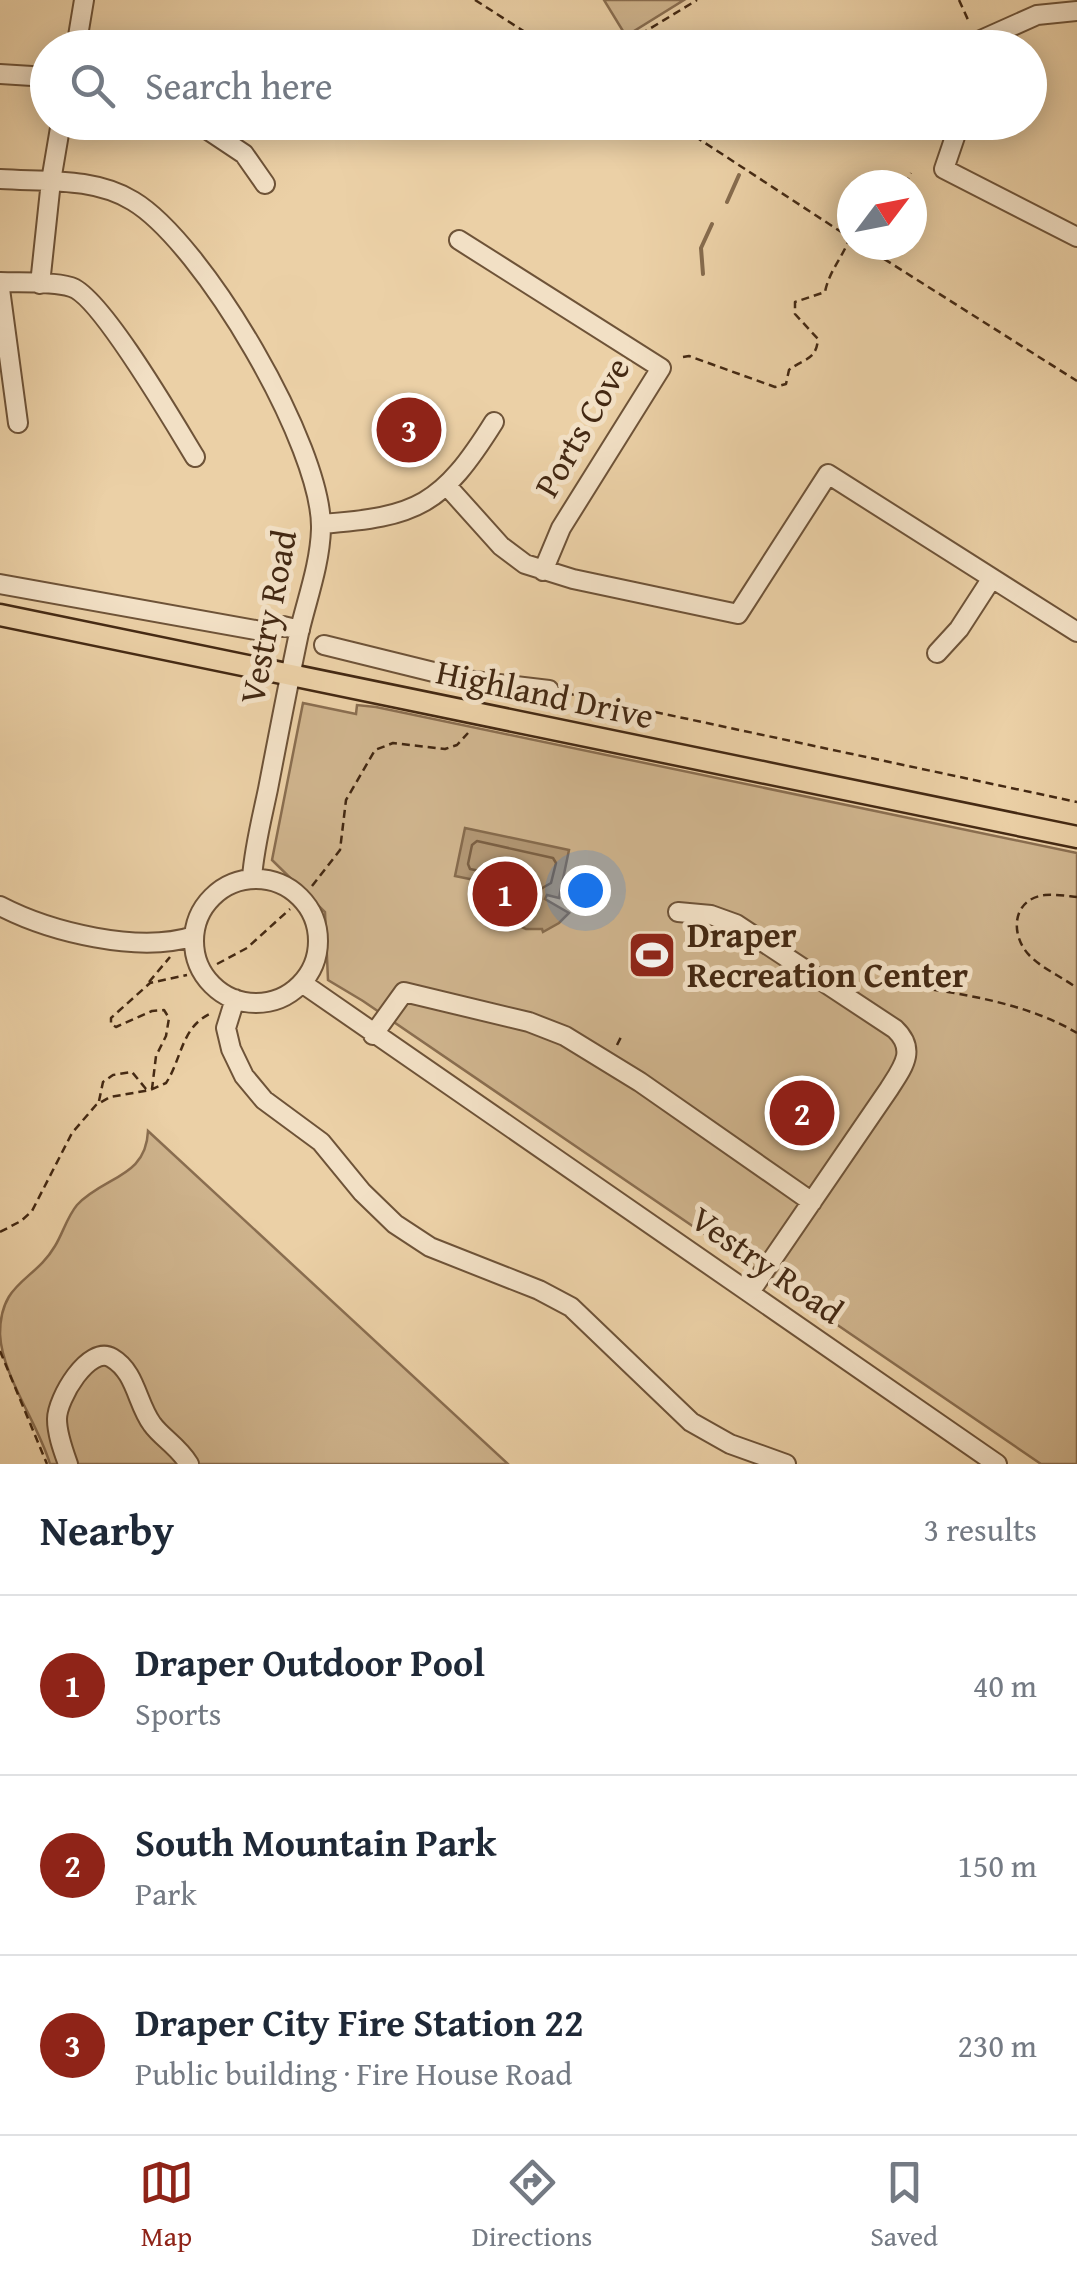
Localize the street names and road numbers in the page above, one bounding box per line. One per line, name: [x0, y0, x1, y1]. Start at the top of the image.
street label: Ports Cove: [521, 347, 642, 506]
street label: Vestry Road: [226, 525, 309, 708]
street label: Highland Drive: [432, 646, 659, 741]
street label: Vestry Road: [680, 1193, 854, 1336]

